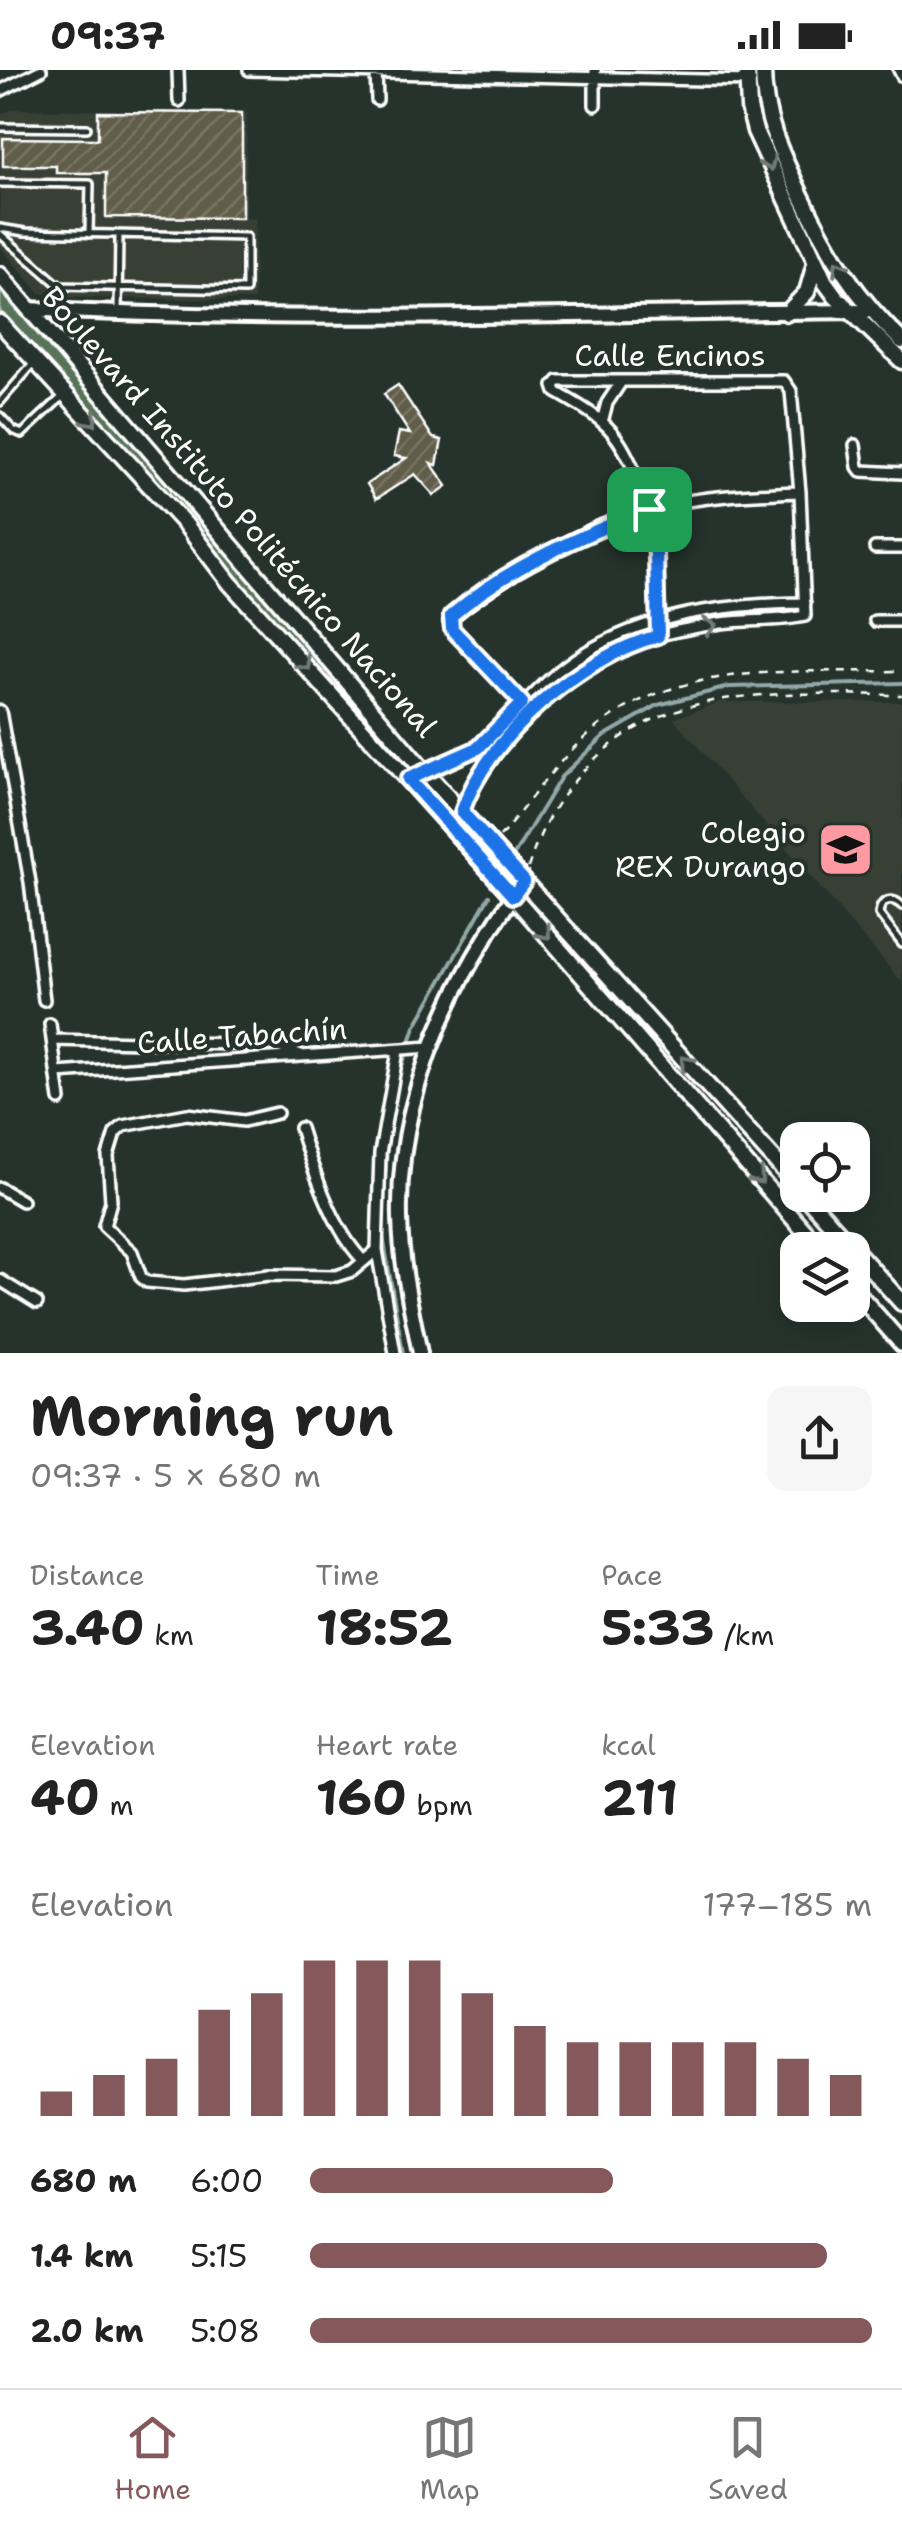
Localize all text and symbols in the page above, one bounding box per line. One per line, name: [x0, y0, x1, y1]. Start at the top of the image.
text: 09:37: [50, 10, 165, 61]
one-way arrow: [757, 154, 777, 172]
one-way arrow: [832, 260, 851, 278]
street label: Boulevard Instituto Politécnico Nacional: [32, 278, 447, 746]
street label: Calle Encinos: [574, 335, 766, 376]
one-way arrow: [79, 408, 97, 427]
pin: [607, 467, 692, 552]
icon: arrive: [622, 482, 677, 537]
one-way arrow: [702, 616, 718, 637]
one-way arrow: [293, 652, 311, 671]
place label: Colegio REX Durango: [615, 812, 806, 887]
school or university icon: Colegio REX Durango: [815, 820, 875, 880]
one-way arrow: [533, 921, 551, 939]
street label: Calle Tabachín: [136, 1008, 348, 1063]
one-way arrow: [679, 1055, 697, 1074]
map controls: [780, 1122, 870, 1322]
button: locate: [780, 1122, 870, 1212]
one-way arrow: [746, 1166, 764, 1185]
button: layers: [780, 1232, 870, 1322]
text: Morning run: [30, 1379, 394, 1453]
button: share: [767, 1386, 872, 1491]
text: 09:37 · 5 × 680 m: [30, 1454, 321, 1497]
text: Distance: [30, 1556, 145, 1594]
text: Time: [316, 1556, 380, 1594]
text: Pace: [601, 1556, 663, 1594]
text: 3.40: [30, 1594, 145, 1661]
text: 18:52: [316, 1594, 453, 1661]
text: 5:33: [601, 1594, 715, 1661]
text: km: [145, 1616, 194, 1654]
text: /km: [715, 1616, 774, 1654]
text: Elevation: [30, 1726, 155, 1764]
text: Heart rate: [316, 1726, 458, 1764]
text: kcal: [601, 1726, 656, 1764]
text: 40: [30, 1764, 100, 1831]
text: 160: [316, 1764, 407, 1831]
text: 211: [601, 1764, 678, 1831]
text: m: [100, 1786, 134, 1824]
text: bpm: [407, 1786, 473, 1824]
text: Elevation: [30, 1883, 173, 1926]
text: 177–185 m: [702, 1883, 872, 1926]
text: 680 m: [30, 2159, 137, 2202]
text: 6:00: [190, 2159, 264, 2202]
text: 1.4 km: [30, 2234, 133, 2277]
text: 5:15: [190, 2234, 247, 2277]
text: 2.0 km: [30, 2309, 144, 2352]
text: 5:08: [190, 2309, 260, 2352]
tab: Home: [114, 2410, 191, 2508]
tab: Map: [420, 2410, 480, 2508]
tab: Saved: [708, 2410, 788, 2508]

